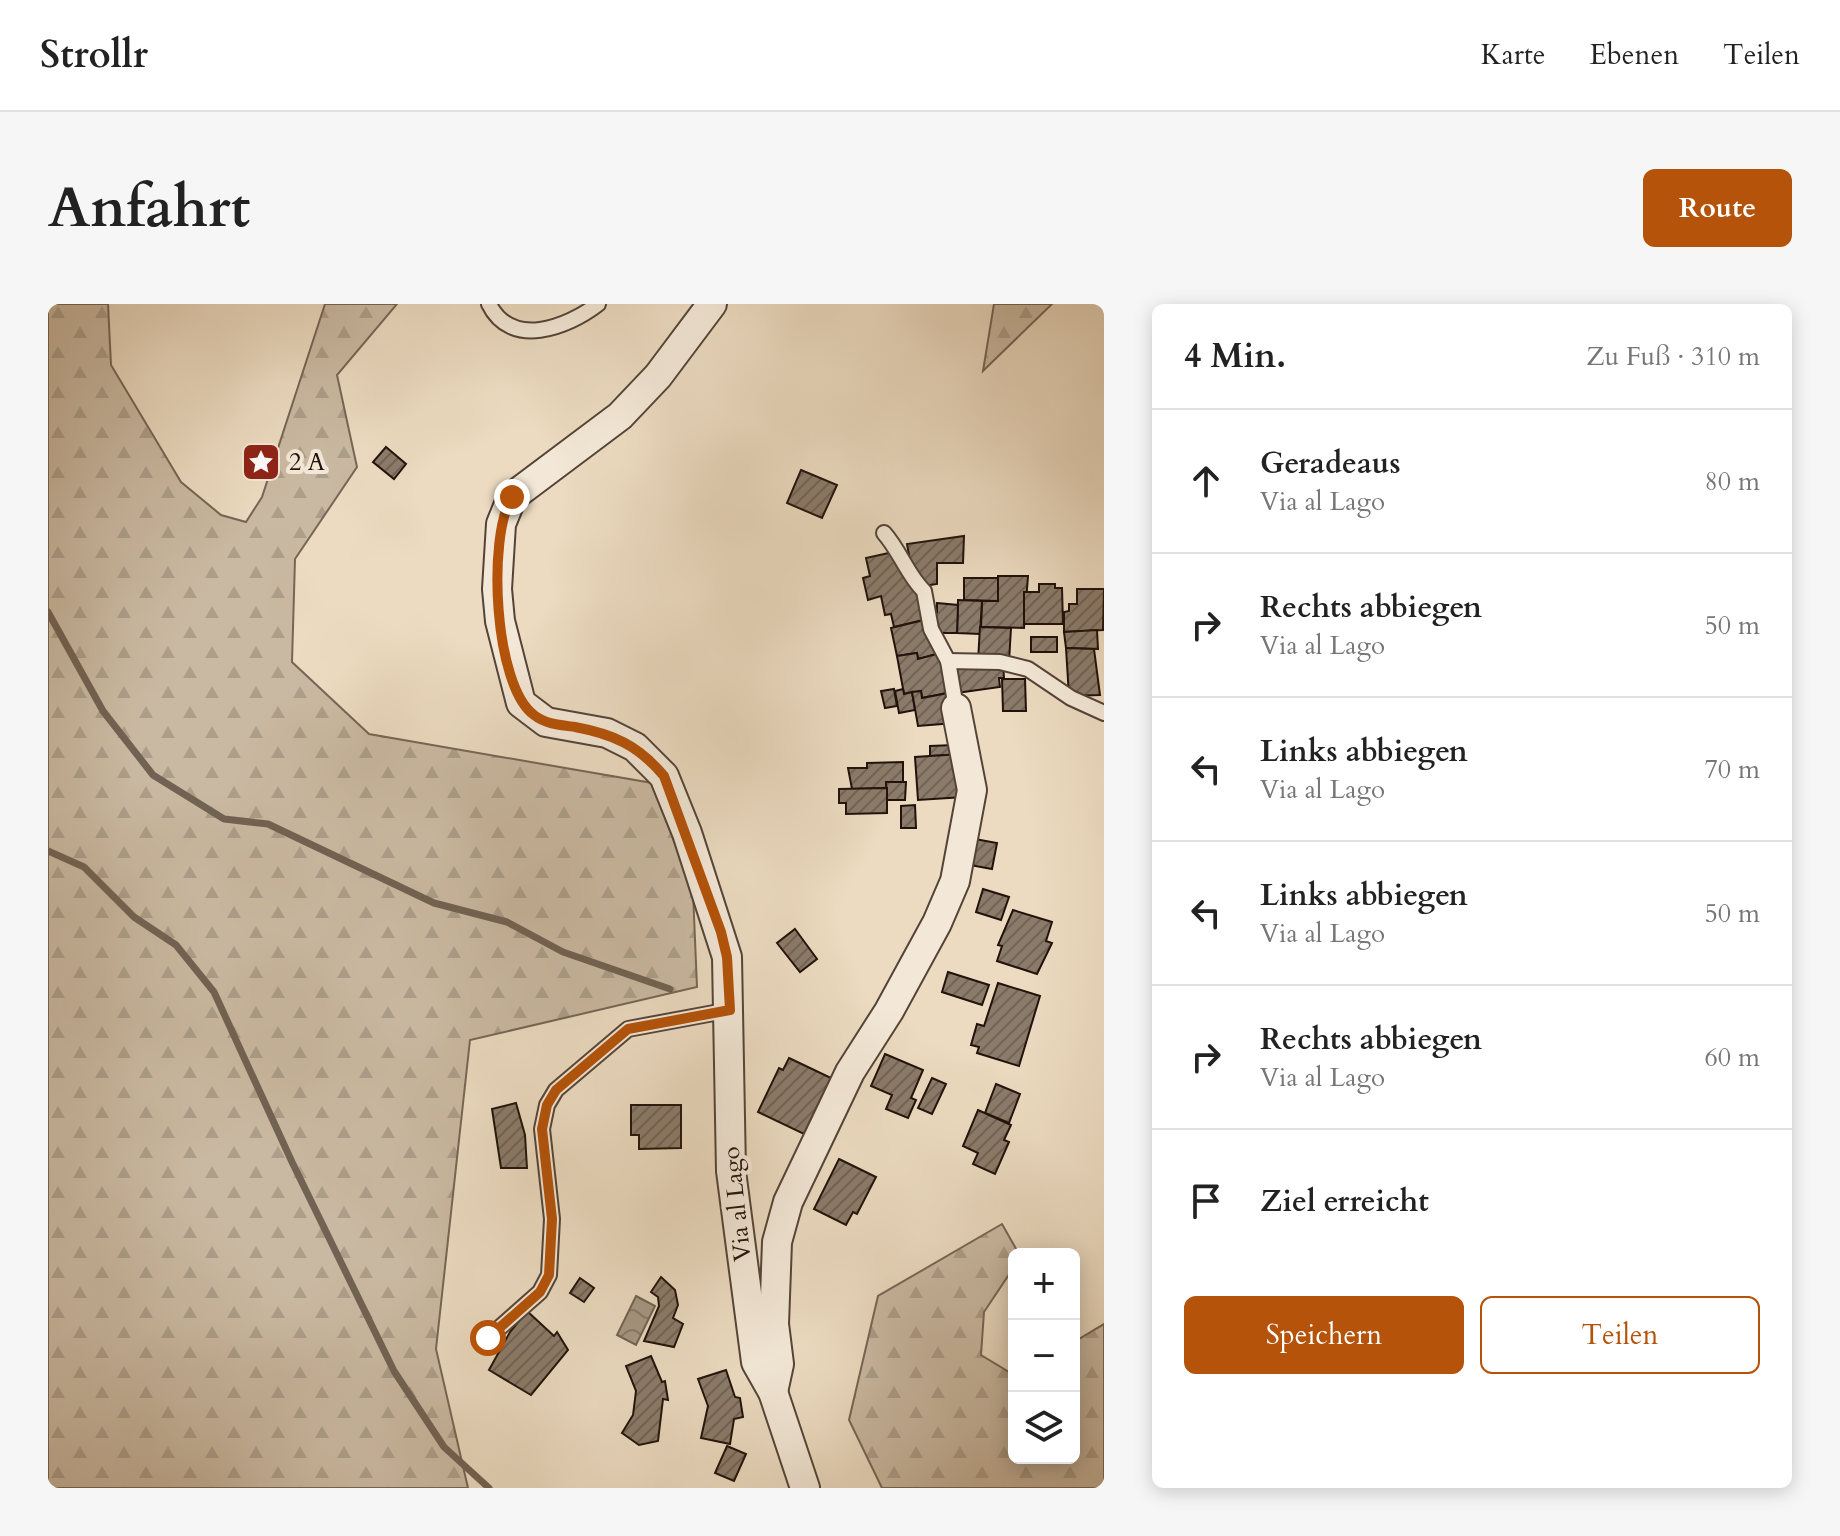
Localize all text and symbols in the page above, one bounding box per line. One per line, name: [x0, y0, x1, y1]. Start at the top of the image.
text: Strollr: [40, 29, 148, 81]
text: Karte: [1481, 36, 1546, 74]
text: Ebenen: [1590, 36, 1679, 74]
text: Teilen: [1723, 36, 1800, 74]
button: Route: [1643, 169, 1792, 247]
text: Anfahrt: [48, 171, 250, 246]
text: 4 Min.: [1184, 333, 1286, 379]
text: Zu Fuß · 310 m: [1586, 339, 1760, 374]
place icon: 2 A: [240, 441, 282, 483]
text: Geradeaus: [1260, 443, 1401, 484]
place label: 2 A: [289, 446, 326, 479]
icon: ahead: [1184, 459, 1228, 503]
text: 80 m: [1704, 464, 1760, 499]
route end: [494, 479, 530, 515]
text: Via al Lago: [1260, 484, 1385, 519]
text: Rechts abbiegen: [1260, 587, 1482, 628]
icon: right: [1184, 603, 1228, 647]
text: 50 m: [1704, 608, 1760, 643]
text: Via al Lago: [1260, 628, 1385, 663]
text: Links abbiegen: [1260, 731, 1468, 772]
icon: left: [1184, 747, 1228, 791]
text: 70 m: [1704, 752, 1760, 787]
text: Via al Lago: [1260, 772, 1385, 807]
text: Links abbiegen: [1260, 875, 1468, 916]
icon: left: [1184, 891, 1228, 935]
text: 50 m: [1704, 896, 1760, 931]
text: Via al Lago: [1260, 916, 1385, 951]
text: Rechts abbiegen: [1260, 1019, 1482, 1060]
icon: right: [1184, 1035, 1228, 1079]
text: 60 m: [1704, 1040, 1760, 1075]
text: Via al Lago: [1260, 1060, 1385, 1095]
street label: Via al Lago: [715, 1145, 759, 1263]
icon: arrive: [1184, 1179, 1228, 1223]
text: Ziel erreicht: [1260, 1181, 1429, 1222]
map controls: [1008, 1248, 1080, 1464]
button: +: [1008, 1248, 1080, 1320]
button: Speichern: [1184, 1296, 1464, 1374]
button: Teilen: [1480, 1296, 1760, 1374]
route start: [470, 1320, 506, 1356]
button: −: [1008, 1320, 1080, 1392]
button: layers: [1008, 1392, 1080, 1464]

